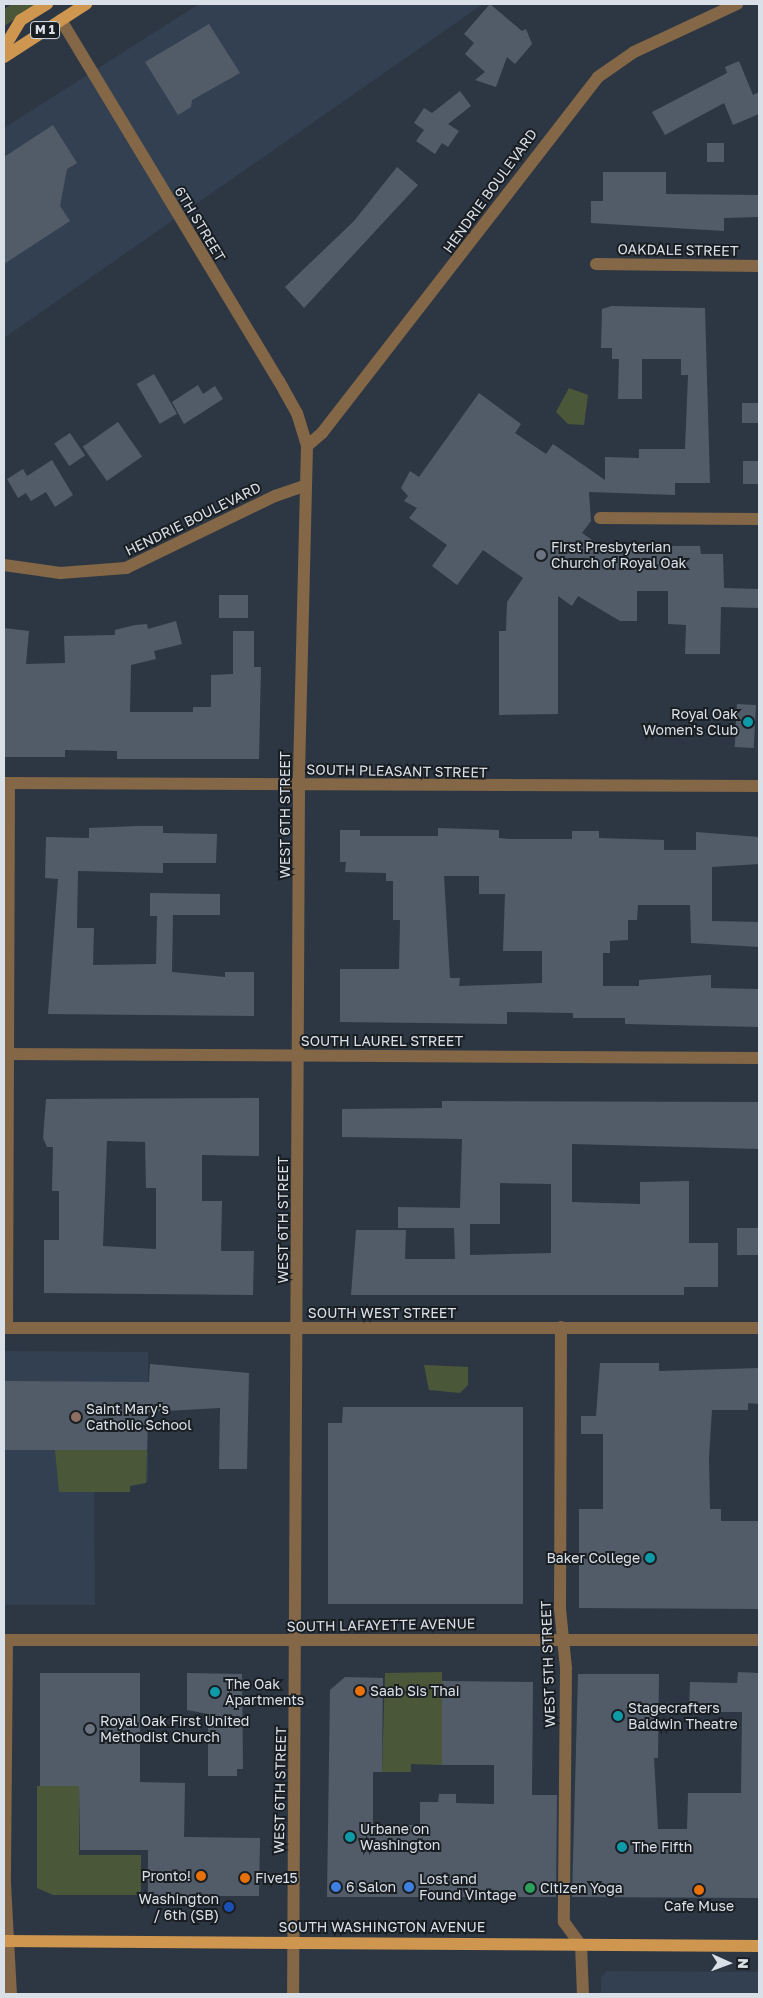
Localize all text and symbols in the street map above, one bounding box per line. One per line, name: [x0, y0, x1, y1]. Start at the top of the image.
road number: M 1: [30, 20, 60, 40]
street label: HENDRIE BOULEVARD: [439, 126, 541, 256]
street label: 6TH STREET: [171, 184, 229, 264]
street label: OAKDALE STREET: [617, 241, 739, 259]
street label: HENDRIE BOULEVARD: [122, 479, 264, 559]
place label: First Presbyterian Church of Royal Oak: [551, 539, 687, 572]
marker: First Presbyterian Church of Royal Oak: [535, 549, 547, 561]
place label: Royal Oak Women's Club: [643, 706, 738, 739]
marker: Royal Oak Women's Club: [742, 716, 754, 728]
street label: WEST 6TH STREET: [277, 751, 293, 879]
street label: SOUTH PLEASANT STREET: [306, 761, 488, 781]
street label: SOUTH LAUREL STREET: [301, 1033, 463, 1049]
street label: WEST 6TH STREET: [275, 1156, 291, 1284]
street label: SOUTH WEST STREET: [308, 1305, 456, 1321]
place label: Saint Mary's Catholic School: [86, 1401, 192, 1434]
marker: Saint Mary's Catholic School: [70, 1411, 82, 1423]
place label: Baker College: [546, 1550, 640, 1566]
marker: Baker College: [644, 1552, 656, 1564]
street label: WEST 5TH STREET: [537, 1600, 559, 1728]
street label: SOUTH LAFAYETTE AVENUE: [287, 1615, 475, 1635]
place label: The Oak Apartments: [225, 1676, 304, 1708]
place label: Saab Sis Thai: [370, 1683, 459, 1699]
marker: Saab Sis Thai: [354, 1685, 366, 1697]
marker: The Oak Apartments: [209, 1686, 221, 1698]
place label: Stagecrafters Baldwin Theatre: [628, 1700, 738, 1732]
marker: Stagecrafters Baldwin Theatre: [612, 1710, 624, 1722]
place label: Royal Oak First United Methodist Church: [100, 1713, 249, 1745]
marker: Royal Oak First United Methodist Church: [84, 1723, 96, 1735]
street label: WEST 6TH STREET: [270, 1726, 290, 1854]
place label: Urbane on Washington: [360, 1821, 440, 1854]
marker: Urbane on Washington: [344, 1831, 356, 1843]
place label: The Fifth: [632, 1839, 692, 1855]
marker: The Fifth: [616, 1841, 628, 1853]
place label: Pronto!: [141, 1868, 191, 1884]
marker: Pronto!: [195, 1870, 207, 1882]
place label: Five15: [255, 1870, 298, 1886]
place label: Lost and Found Vintage: [419, 1871, 517, 1904]
marker: Five15: [239, 1872, 251, 1884]
place label: 6 Salon: [346, 1879, 396, 1895]
place label: Citizen Yoga: [540, 1880, 623, 1896]
marker: 6 Salon: [330, 1881, 342, 1893]
marker: Lost and Found Vintage: [403, 1881, 415, 1893]
marker: Citizen Yoga: [524, 1882, 536, 1894]
marker: Cafe Muse: [693, 1884, 705, 1896]
place label: Washington / 6th (SB): [139, 1891, 219, 1924]
place label: Cafe Muse: [664, 1898, 734, 1914]
marker: Washington / 6th (SB): [223, 1901, 235, 1913]
street label: SOUTH WASHINGTON AVENUE: [279, 1919, 485, 1935]
north arrow: [703, 1938, 753, 1988]
text: N: [735, 1958, 752, 1969]

